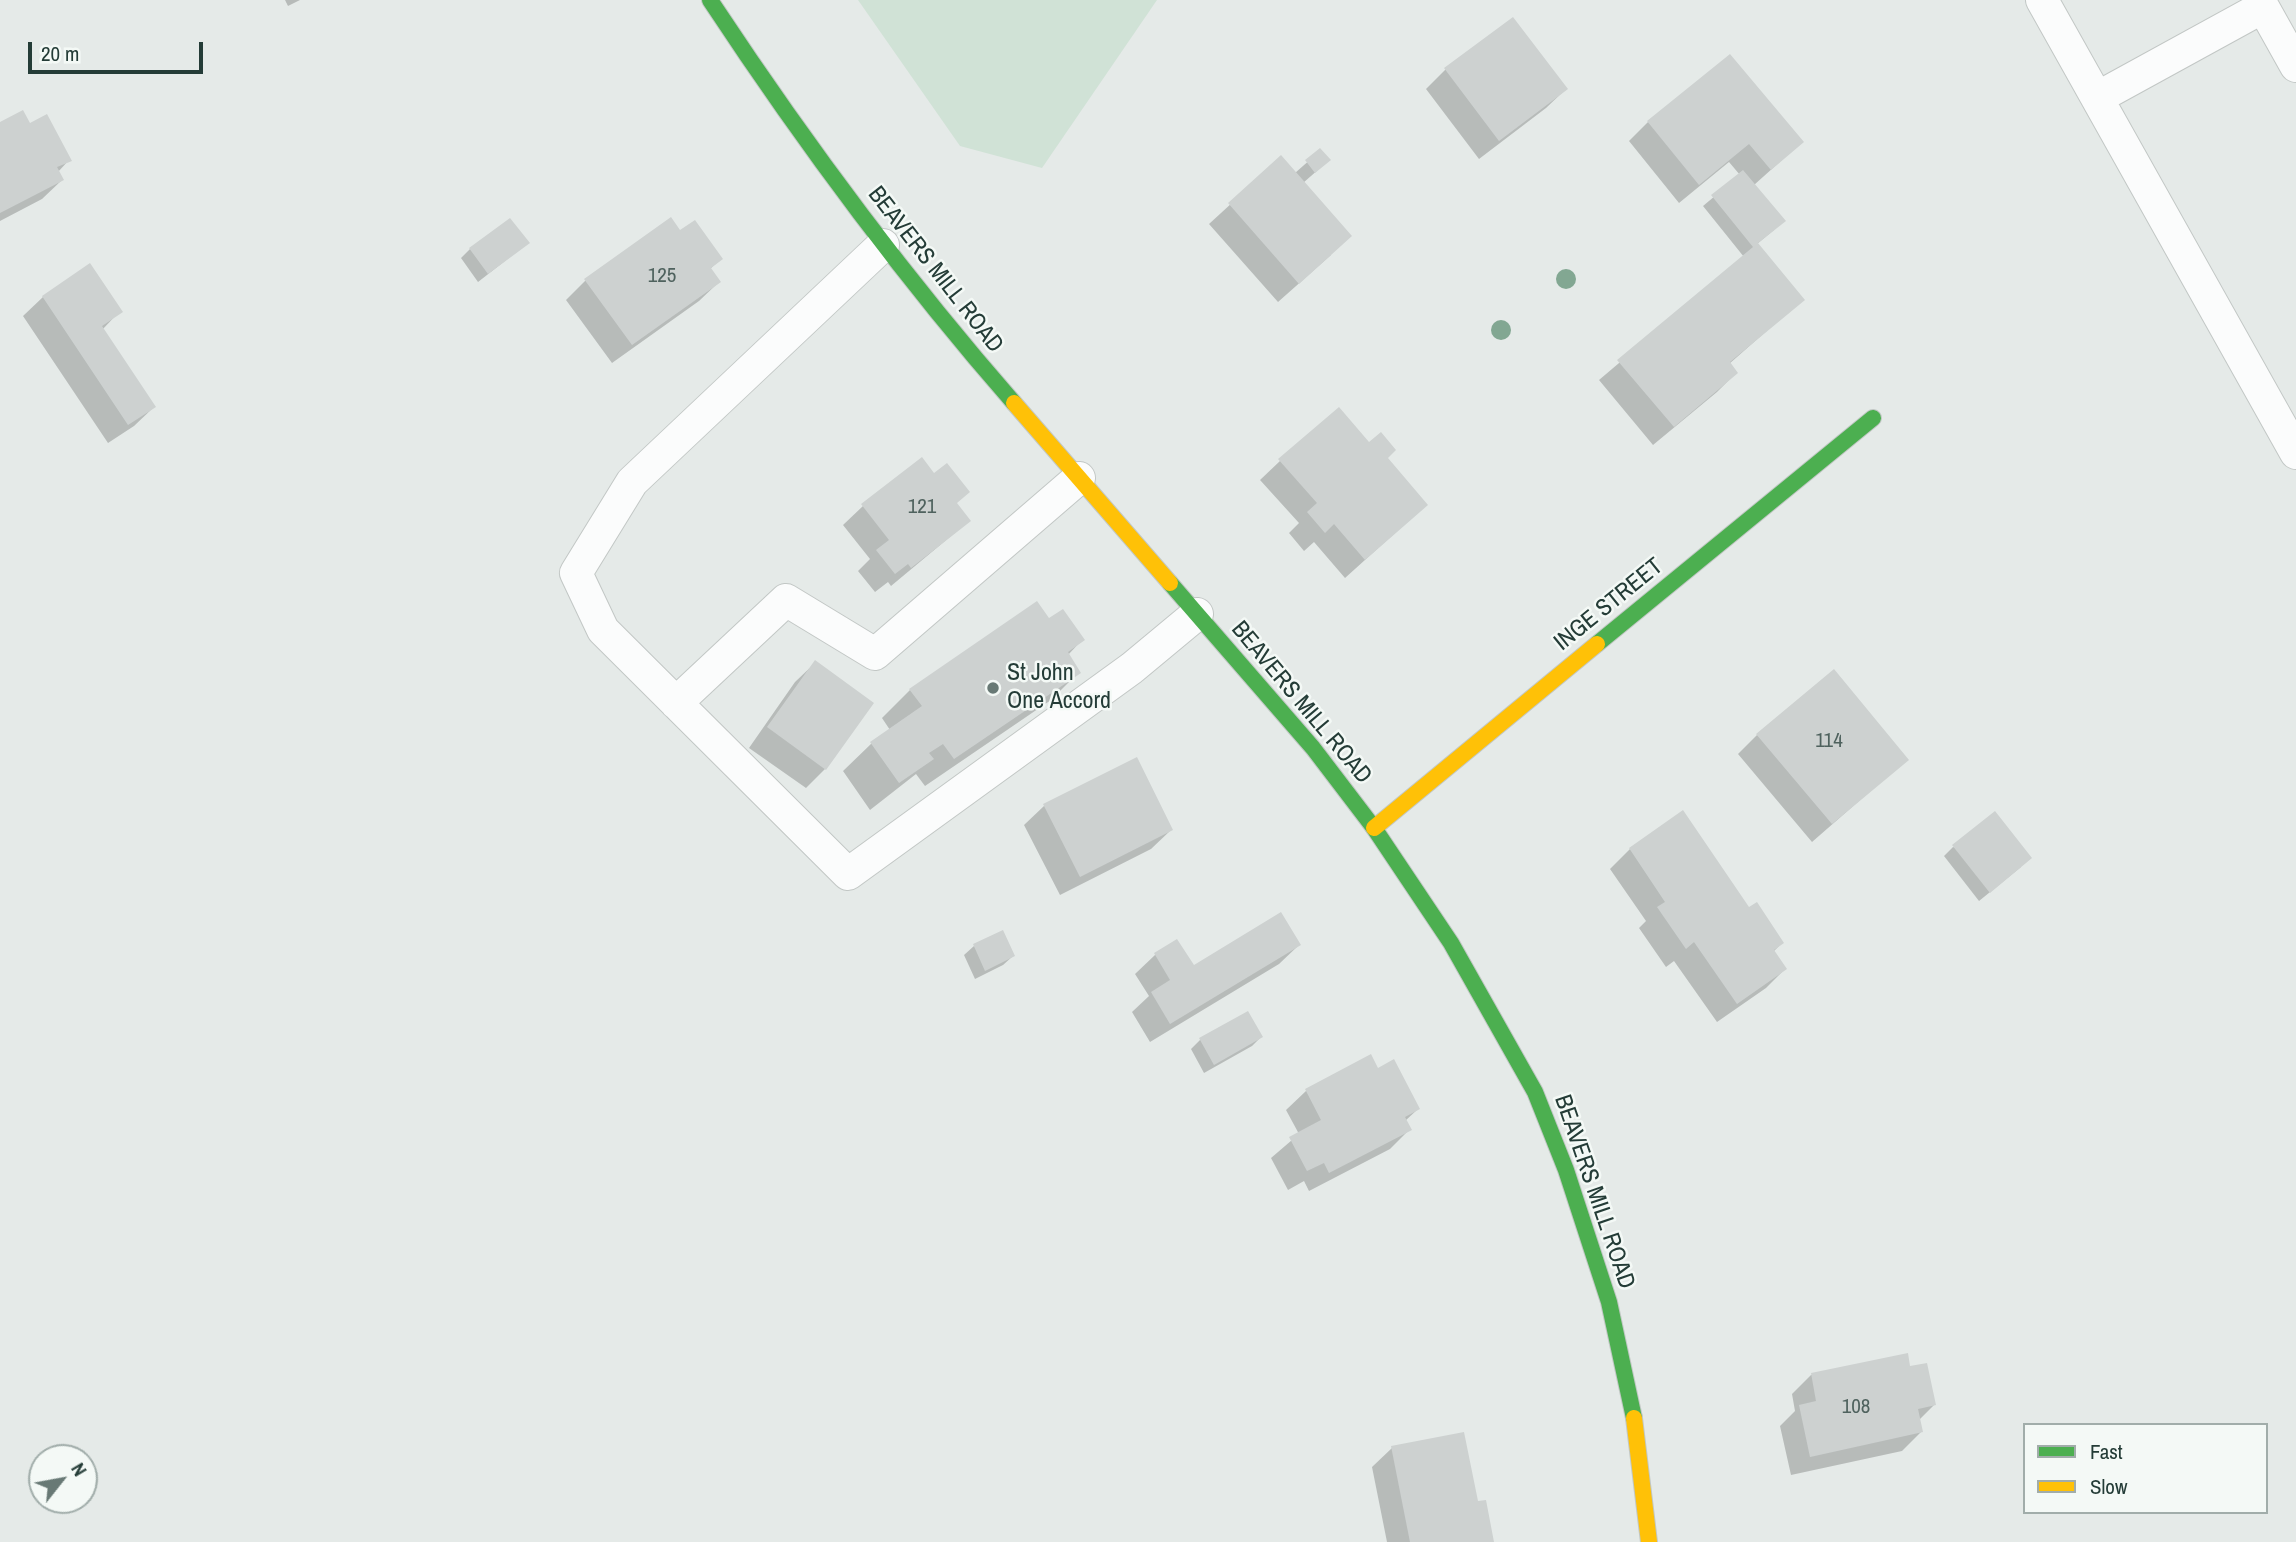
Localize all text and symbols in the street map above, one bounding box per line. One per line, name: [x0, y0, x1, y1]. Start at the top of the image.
scale bar: [32, 28, 206, 72]
text: 20 m: [41, 39, 79, 68]
street label: BEAVERS MILL ROAD: [861, 181, 1009, 359]
house number: 125: [648, 263, 676, 289]
house number: 121: [908, 494, 936, 520]
street label: INGE STREET: [1549, 553, 1669, 657]
street label: BEAVERS MILL ROAD: [1225, 616, 1377, 790]
place label: St John One Accord: [1007, 660, 1111, 716]
marker: St John One Accord: [985, 680, 1001, 696]
house number: 114: [1815, 728, 1843, 754]
street label: BEAVERS MILL ROAD: [1547, 1091, 1641, 1293]
house number: 108: [1842, 1394, 1870, 1420]
legend: [2023, 1423, 2268, 1514]
text: Fast: [2090, 1437, 2123, 1466]
north arrow: [28, 1444, 98, 1514]
text: N: [65, 1458, 93, 1481]
text: Slow: [2090, 1472, 2127, 1501]

